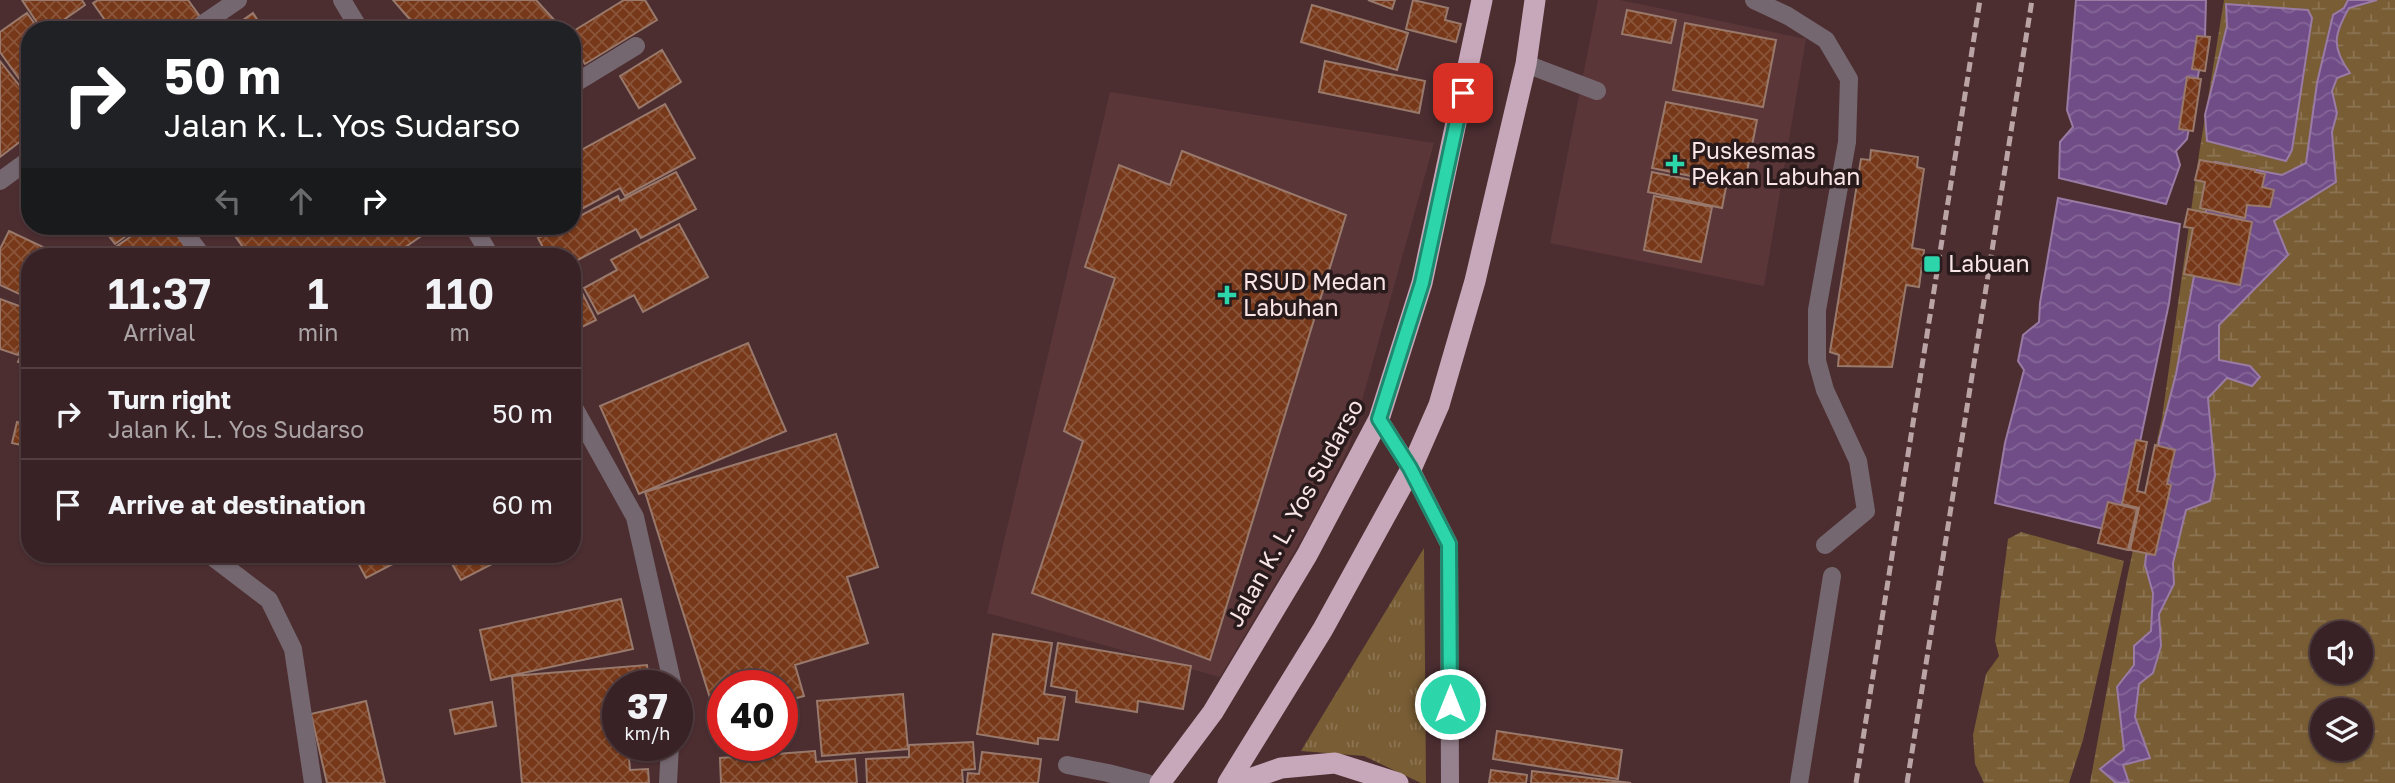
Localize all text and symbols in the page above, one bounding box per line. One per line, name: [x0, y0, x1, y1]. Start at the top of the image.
text: 50 m: [164, 46, 281, 105]
icon: right: [49, 49, 140, 140]
pin: [1433, 63, 1493, 123]
icon: arrive: [1444, 74, 1482, 112]
text: Jalan K. L. Yos Sudarso: [164, 106, 520, 144]
place label: Puskesmas Pekan Labuhan: [1691, 136, 1861, 190]
marker: Puskesmas Pekan Labuhan: [1665, 154, 1685, 174]
icon: left: [209, 182, 247, 220]
icon: ahead: [282, 182, 320, 220]
icon: right: [355, 182, 393, 220]
place label: Labuan: [1948, 249, 2030, 277]
marker: Labuan: [1922, 254, 1942, 274]
place label: RSUD Medan Labuhan: [1243, 267, 1386, 321]
text: 11:37: [108, 268, 211, 318]
text: 1: [308, 268, 329, 318]
text: 110: [425, 268, 494, 318]
marker: RSUD Medan Labuhan: [1217, 285, 1237, 305]
text: Arrival: [123, 318, 195, 346]
text: min: [298, 318, 338, 346]
text: m: [450, 318, 470, 346]
text: Turn right: [108, 384, 231, 415]
street label: Jalan K. L. Yos Sudarso: [1220, 394, 1368, 631]
icon: right: [49, 395, 87, 433]
text: 50 m: [492, 398, 553, 429]
text: Jalan K. L. Yos Sudarso: [108, 415, 364, 443]
icon: arrive: [49, 486, 87, 524]
text: Arrive at destination: [108, 489, 366, 520]
text: 60 m: [492, 489, 553, 520]
map controls: [2310, 621, 2373, 761]
button: sound: [2310, 621, 2373, 684]
position arrow: [1413, 667, 1487, 741]
speed limit sign: 40: [707, 670, 798, 761]
text: 37: [627, 685, 668, 727]
button: layers: [2310, 698, 2373, 761]
text: km/h: [625, 722, 670, 744]

